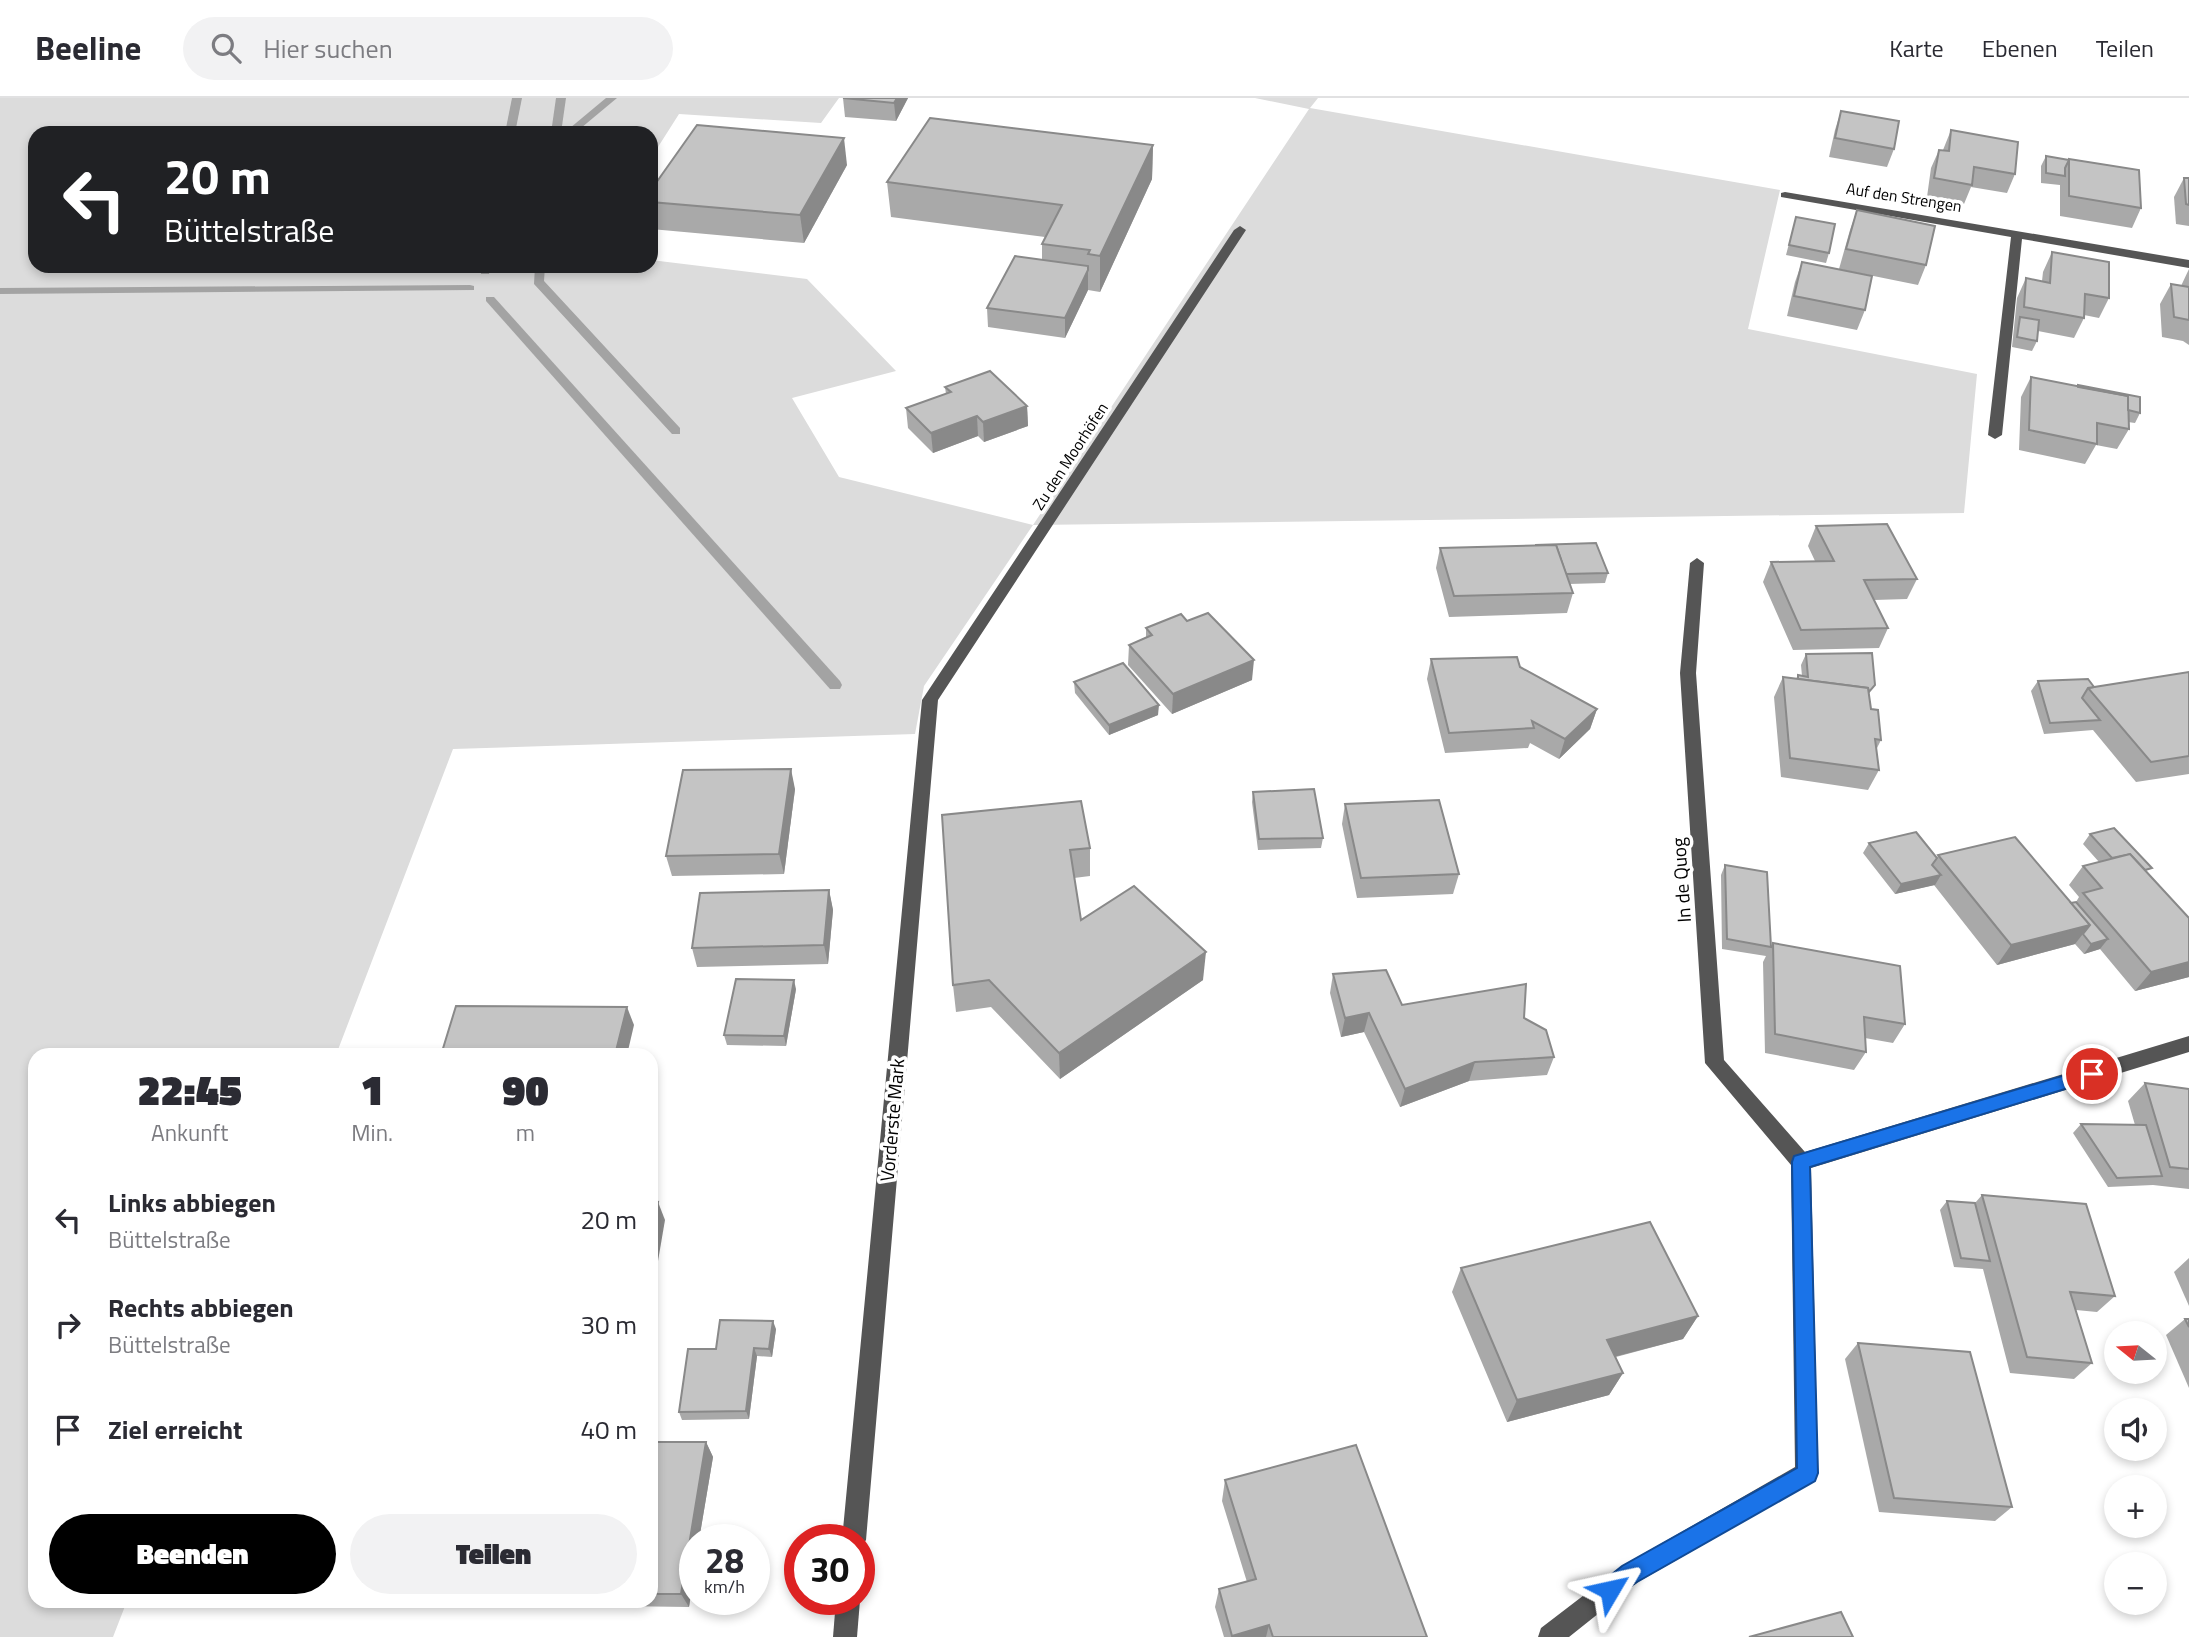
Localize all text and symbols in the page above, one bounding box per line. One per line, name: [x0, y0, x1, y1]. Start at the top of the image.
search box: [183, 17, 673, 80]
text: Beeline: [35, 23, 141, 73]
icon: search: [207, 29, 245, 67]
text: Hier suchen: [263, 29, 393, 68]
text: Karte: [1889, 30, 1944, 66]
text: Ebenen: [1982, 30, 2058, 66]
text: Teilen: [2096, 30, 2154, 66]
text: 20 m: [164, 138, 271, 213]
icon: left: [49, 154, 140, 245]
street label: Auf den Strengen: [1845, 176, 1963, 218]
text: Büttelstraße: [164, 206, 334, 254]
street label: Zu den Moorhöfen: [1026, 398, 1114, 514]
street label: In de Quog: [1663, 836, 1698, 924]
pin: [2062, 1044, 2122, 1104]
icon: arrive: [2073, 1055, 2111, 1093]
text: 22:45: [137, 1057, 242, 1121]
text: 1: [361, 1057, 384, 1121]
text: 90: [502, 1057, 549, 1121]
street label: Vorderste Mark: [872, 1057, 911, 1183]
text: Ankunft: [151, 1115, 228, 1150]
text: Min.: [351, 1115, 393, 1150]
text: m: [516, 1115, 535, 1150]
text: Links abbiegen: [108, 1183, 276, 1222]
text: 20 m: [580, 1200, 637, 1239]
icon: left: [49, 1201, 87, 1239]
text: Büttelstraße: [108, 1222, 231, 1257]
text: Rechts abbiegen: [108, 1288, 294, 1327]
text: 30 m: [580, 1305, 637, 1344]
icon: right: [49, 1306, 87, 1344]
north arrow: [2104, 1321, 2166, 1384]
map controls: [2104, 1321, 2167, 1615]
text: Büttelstraße: [108, 1327, 231, 1362]
button: sound: [2104, 1398, 2167, 1461]
text: Ziel erreicht: [108, 1410, 243, 1449]
text: 40 m: [580, 1410, 637, 1449]
icon: arrive: [49, 1411, 87, 1449]
button: +: [2104, 1475, 2167, 1538]
button: Beenden: [49, 1514, 336, 1594]
button: Teilen: [350, 1514, 637, 1594]
speed limit sign: 30: [784, 1524, 875, 1615]
text: 28: [705, 1533, 744, 1587]
button: −: [2104, 1552, 2167, 1615]
position arrow: [1573, 1553, 1647, 1627]
text: km/h: [704, 1573, 745, 1600]

